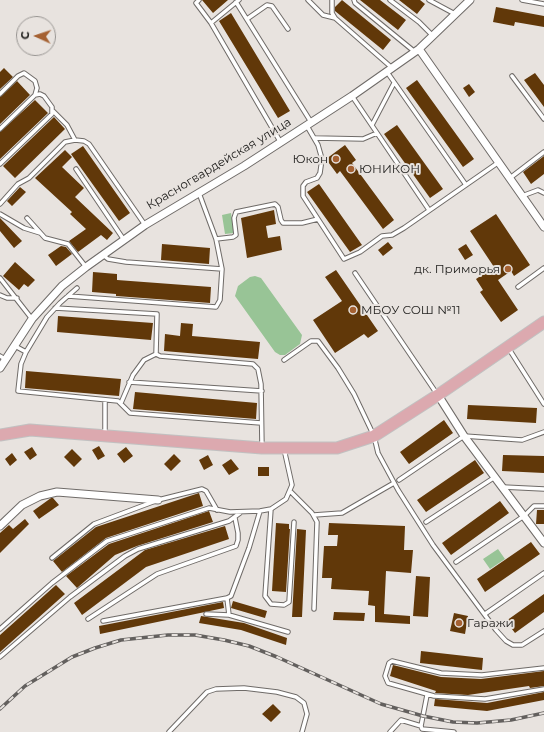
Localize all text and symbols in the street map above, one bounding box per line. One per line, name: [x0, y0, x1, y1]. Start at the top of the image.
north arrow: [16, 16, 56, 56]
text: С: [18, 31, 32, 40]
street label: Красногвардейская улица: [144, 115, 294, 213]
place label: Юкон: [292, 152, 328, 166]
marker: Юкон: [331, 154, 341, 164]
place label: ЮНИКОН: [359, 162, 420, 176]
marker: ЮНИКОН: [346, 164, 356, 174]
place label: дк. Приморья: [414, 262, 500, 276]
marker: дк. Приморья: [503, 264, 513, 274]
place label: МБОУ СОШ №11: [361, 303, 461, 317]
marker: МБОУ СОШ №11: [348, 305, 358, 315]
place label: Гаражи: [467, 616, 514, 630]
marker: Гаражи: [454, 618, 464, 628]

